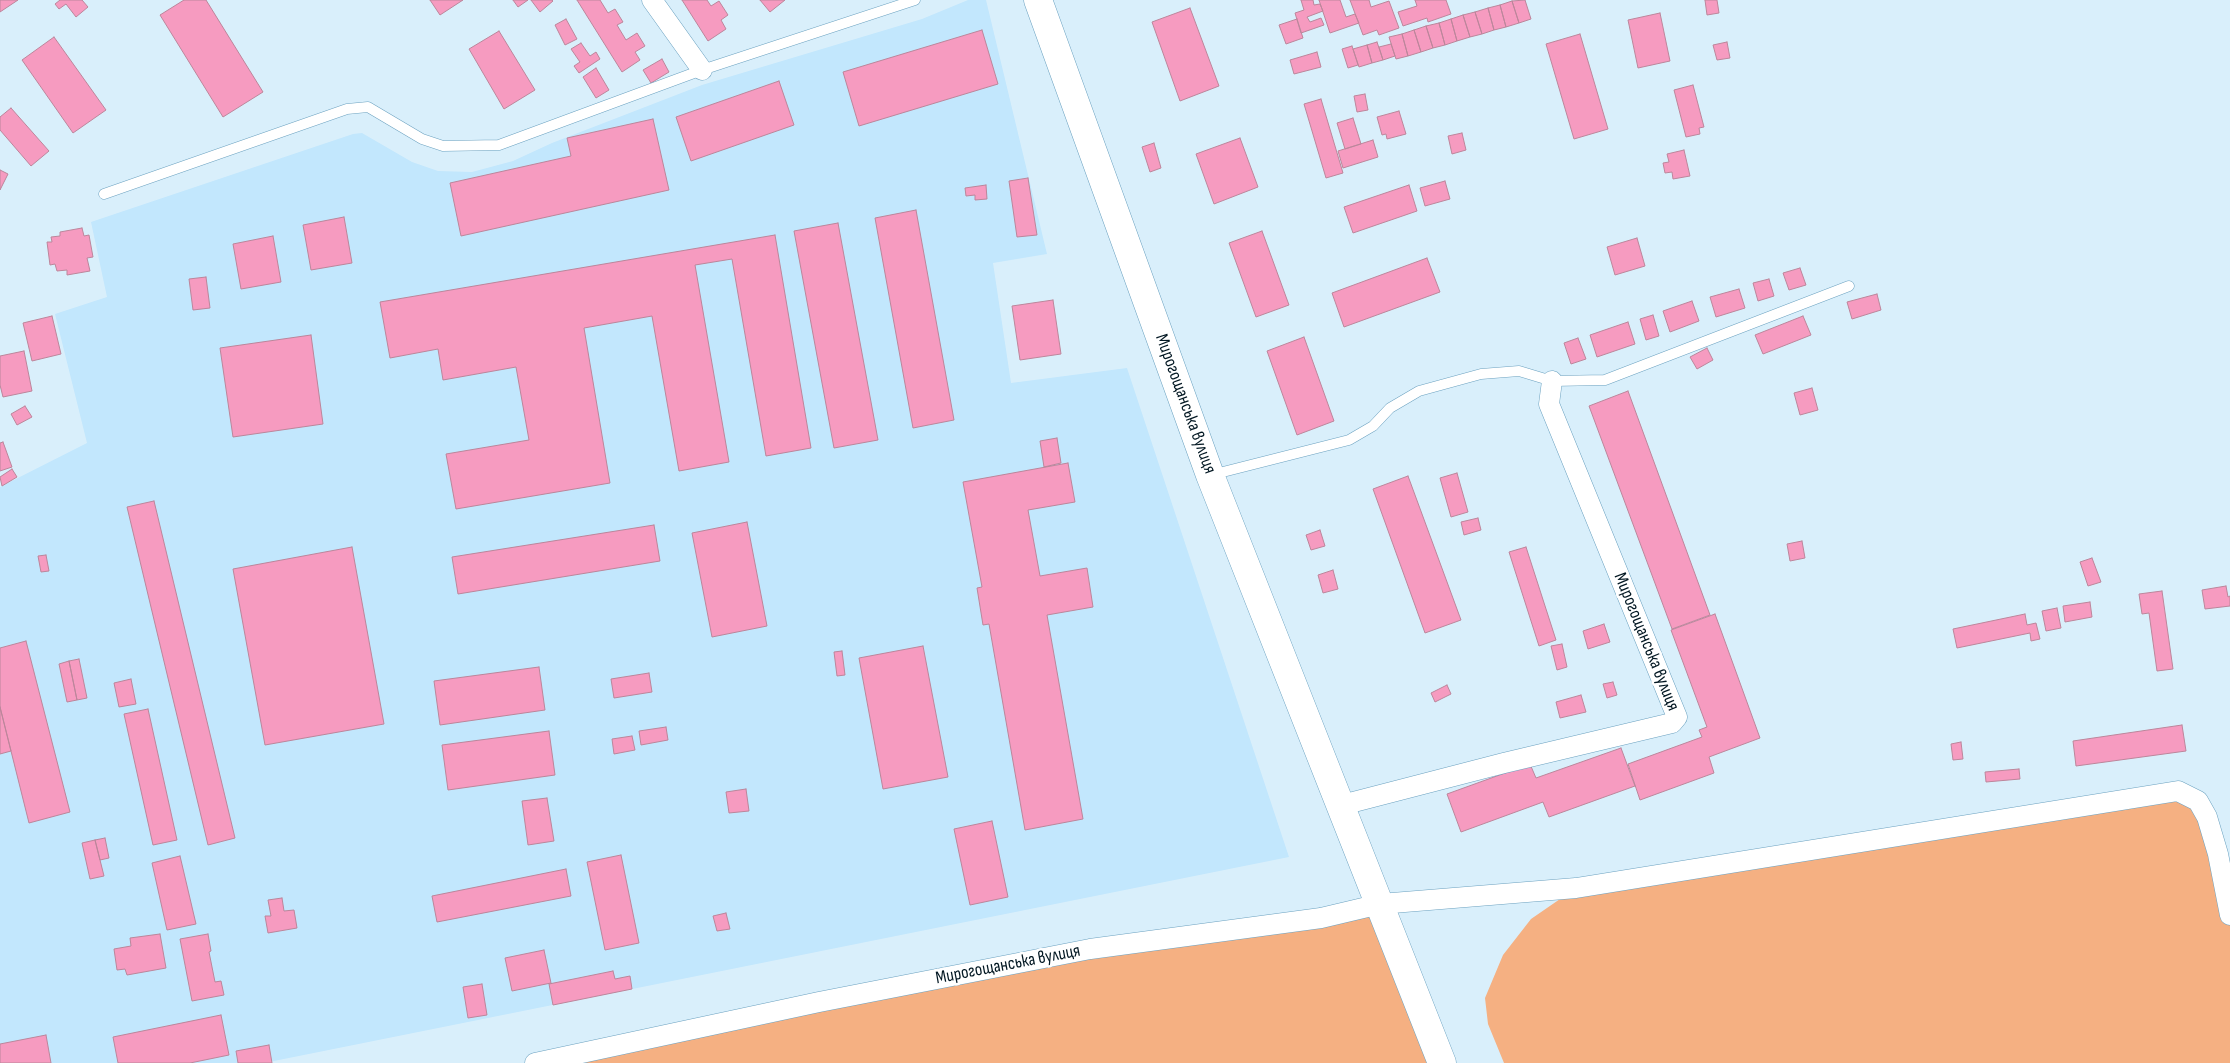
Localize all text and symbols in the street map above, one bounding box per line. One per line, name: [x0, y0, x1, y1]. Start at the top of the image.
street label: Мирогощанська вулиця: [1150, 331, 1220, 477]
street label: Мирогощанська вулиця: [1608, 570, 1684, 714]
street label: Мирогощанська вулиця: [934, 940, 1082, 990]

